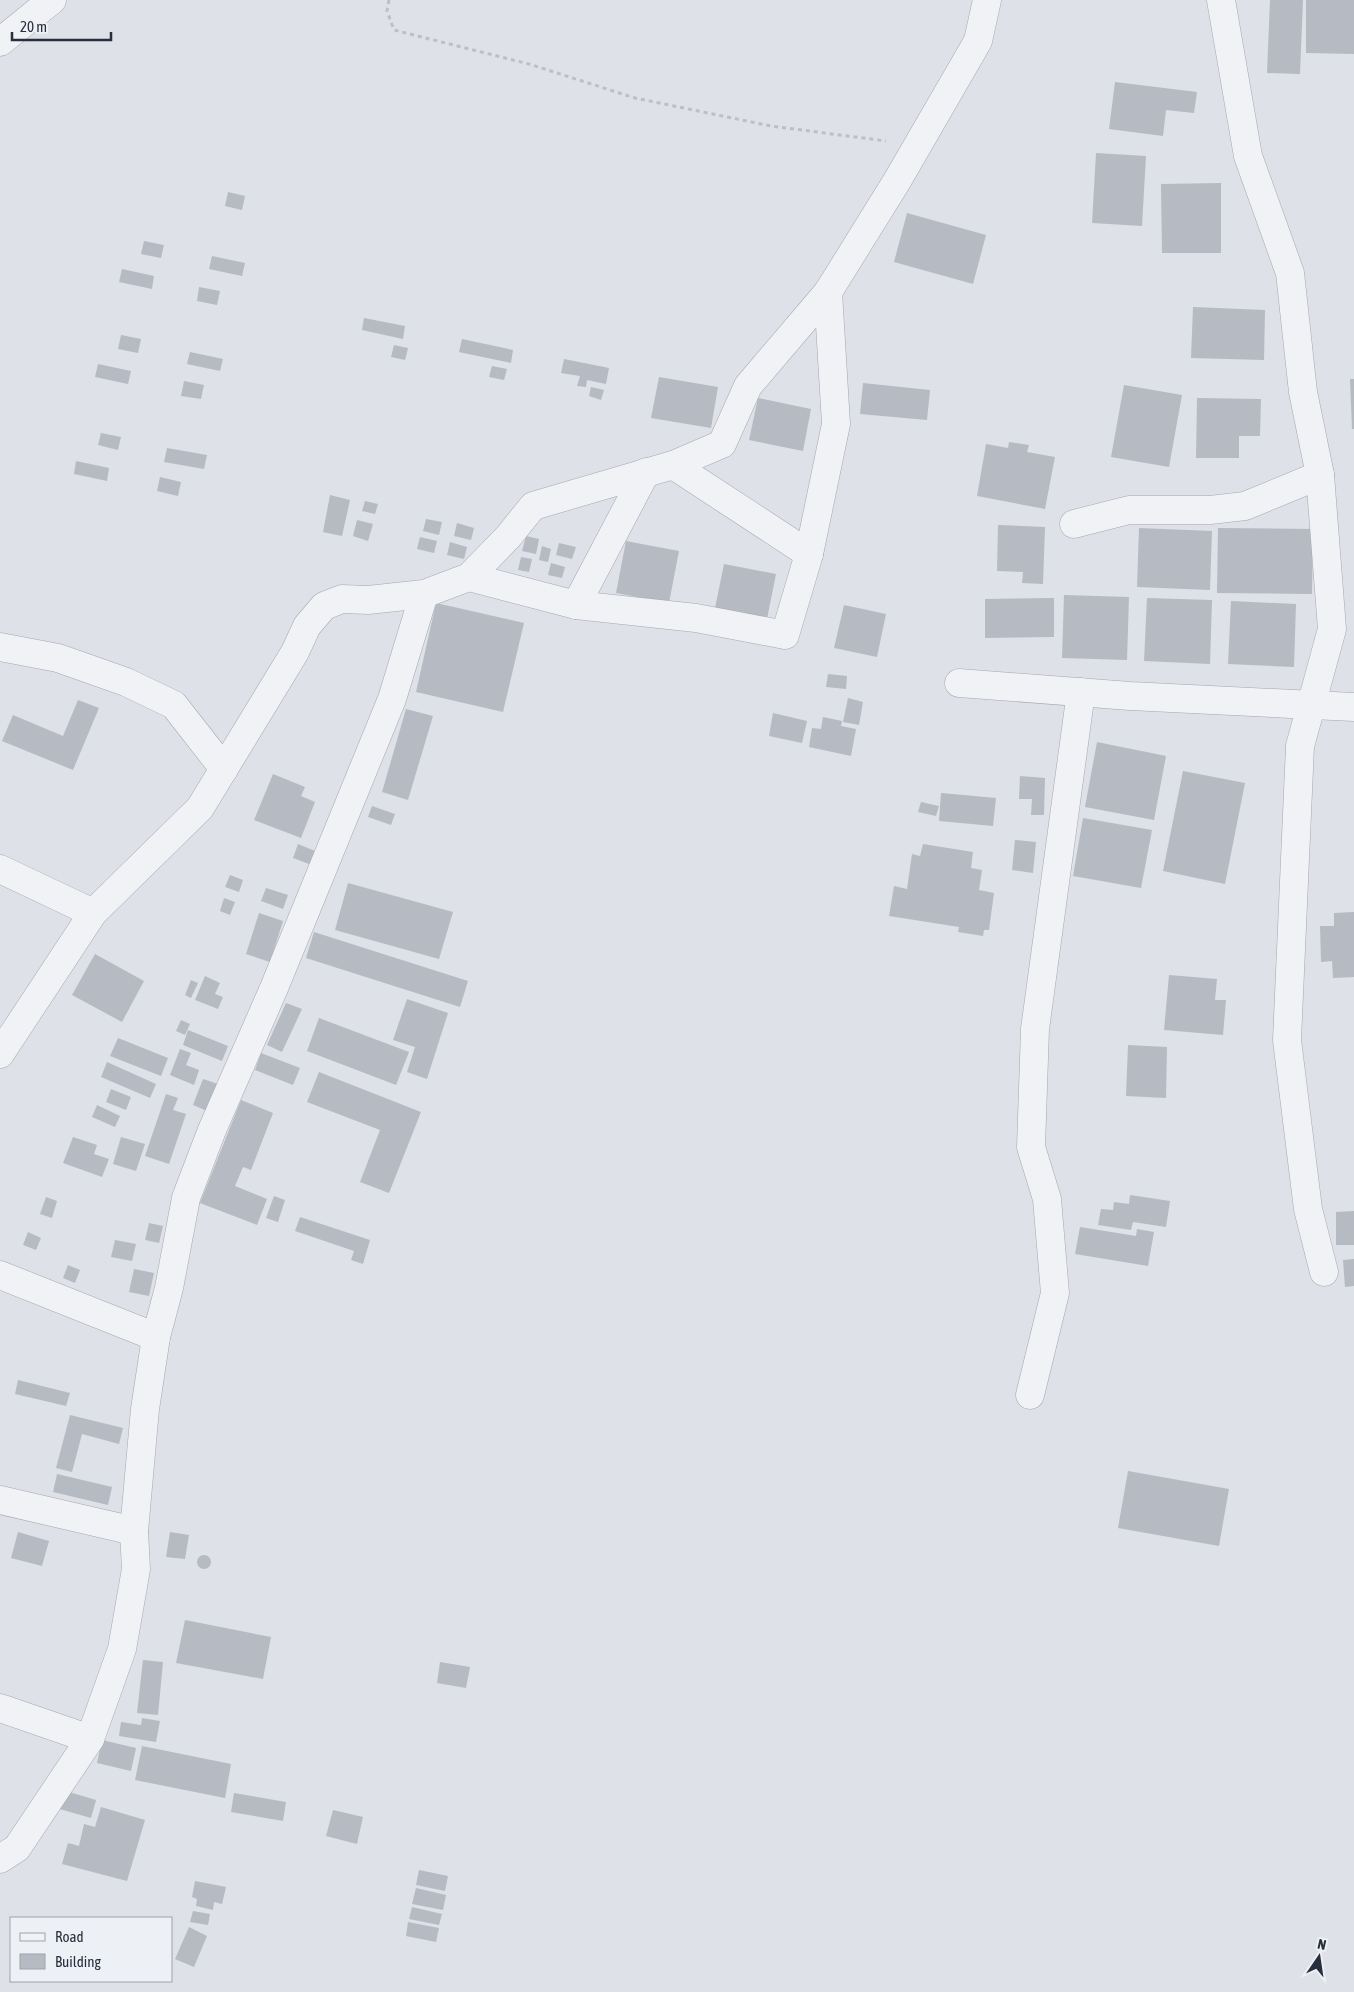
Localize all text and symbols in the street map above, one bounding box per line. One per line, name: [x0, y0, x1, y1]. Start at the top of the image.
scale bar: [12, 10, 111, 42]
text: 20 m: [20, 18, 47, 35]
legend: [10, 1917, 172, 1982]
text: Road: [55, 1928, 84, 1945]
north arrow: [1294, 1932, 1344, 1982]
text: N: [1316, 1936, 1328, 1953]
text: Building: [55, 1953, 101, 1970]

